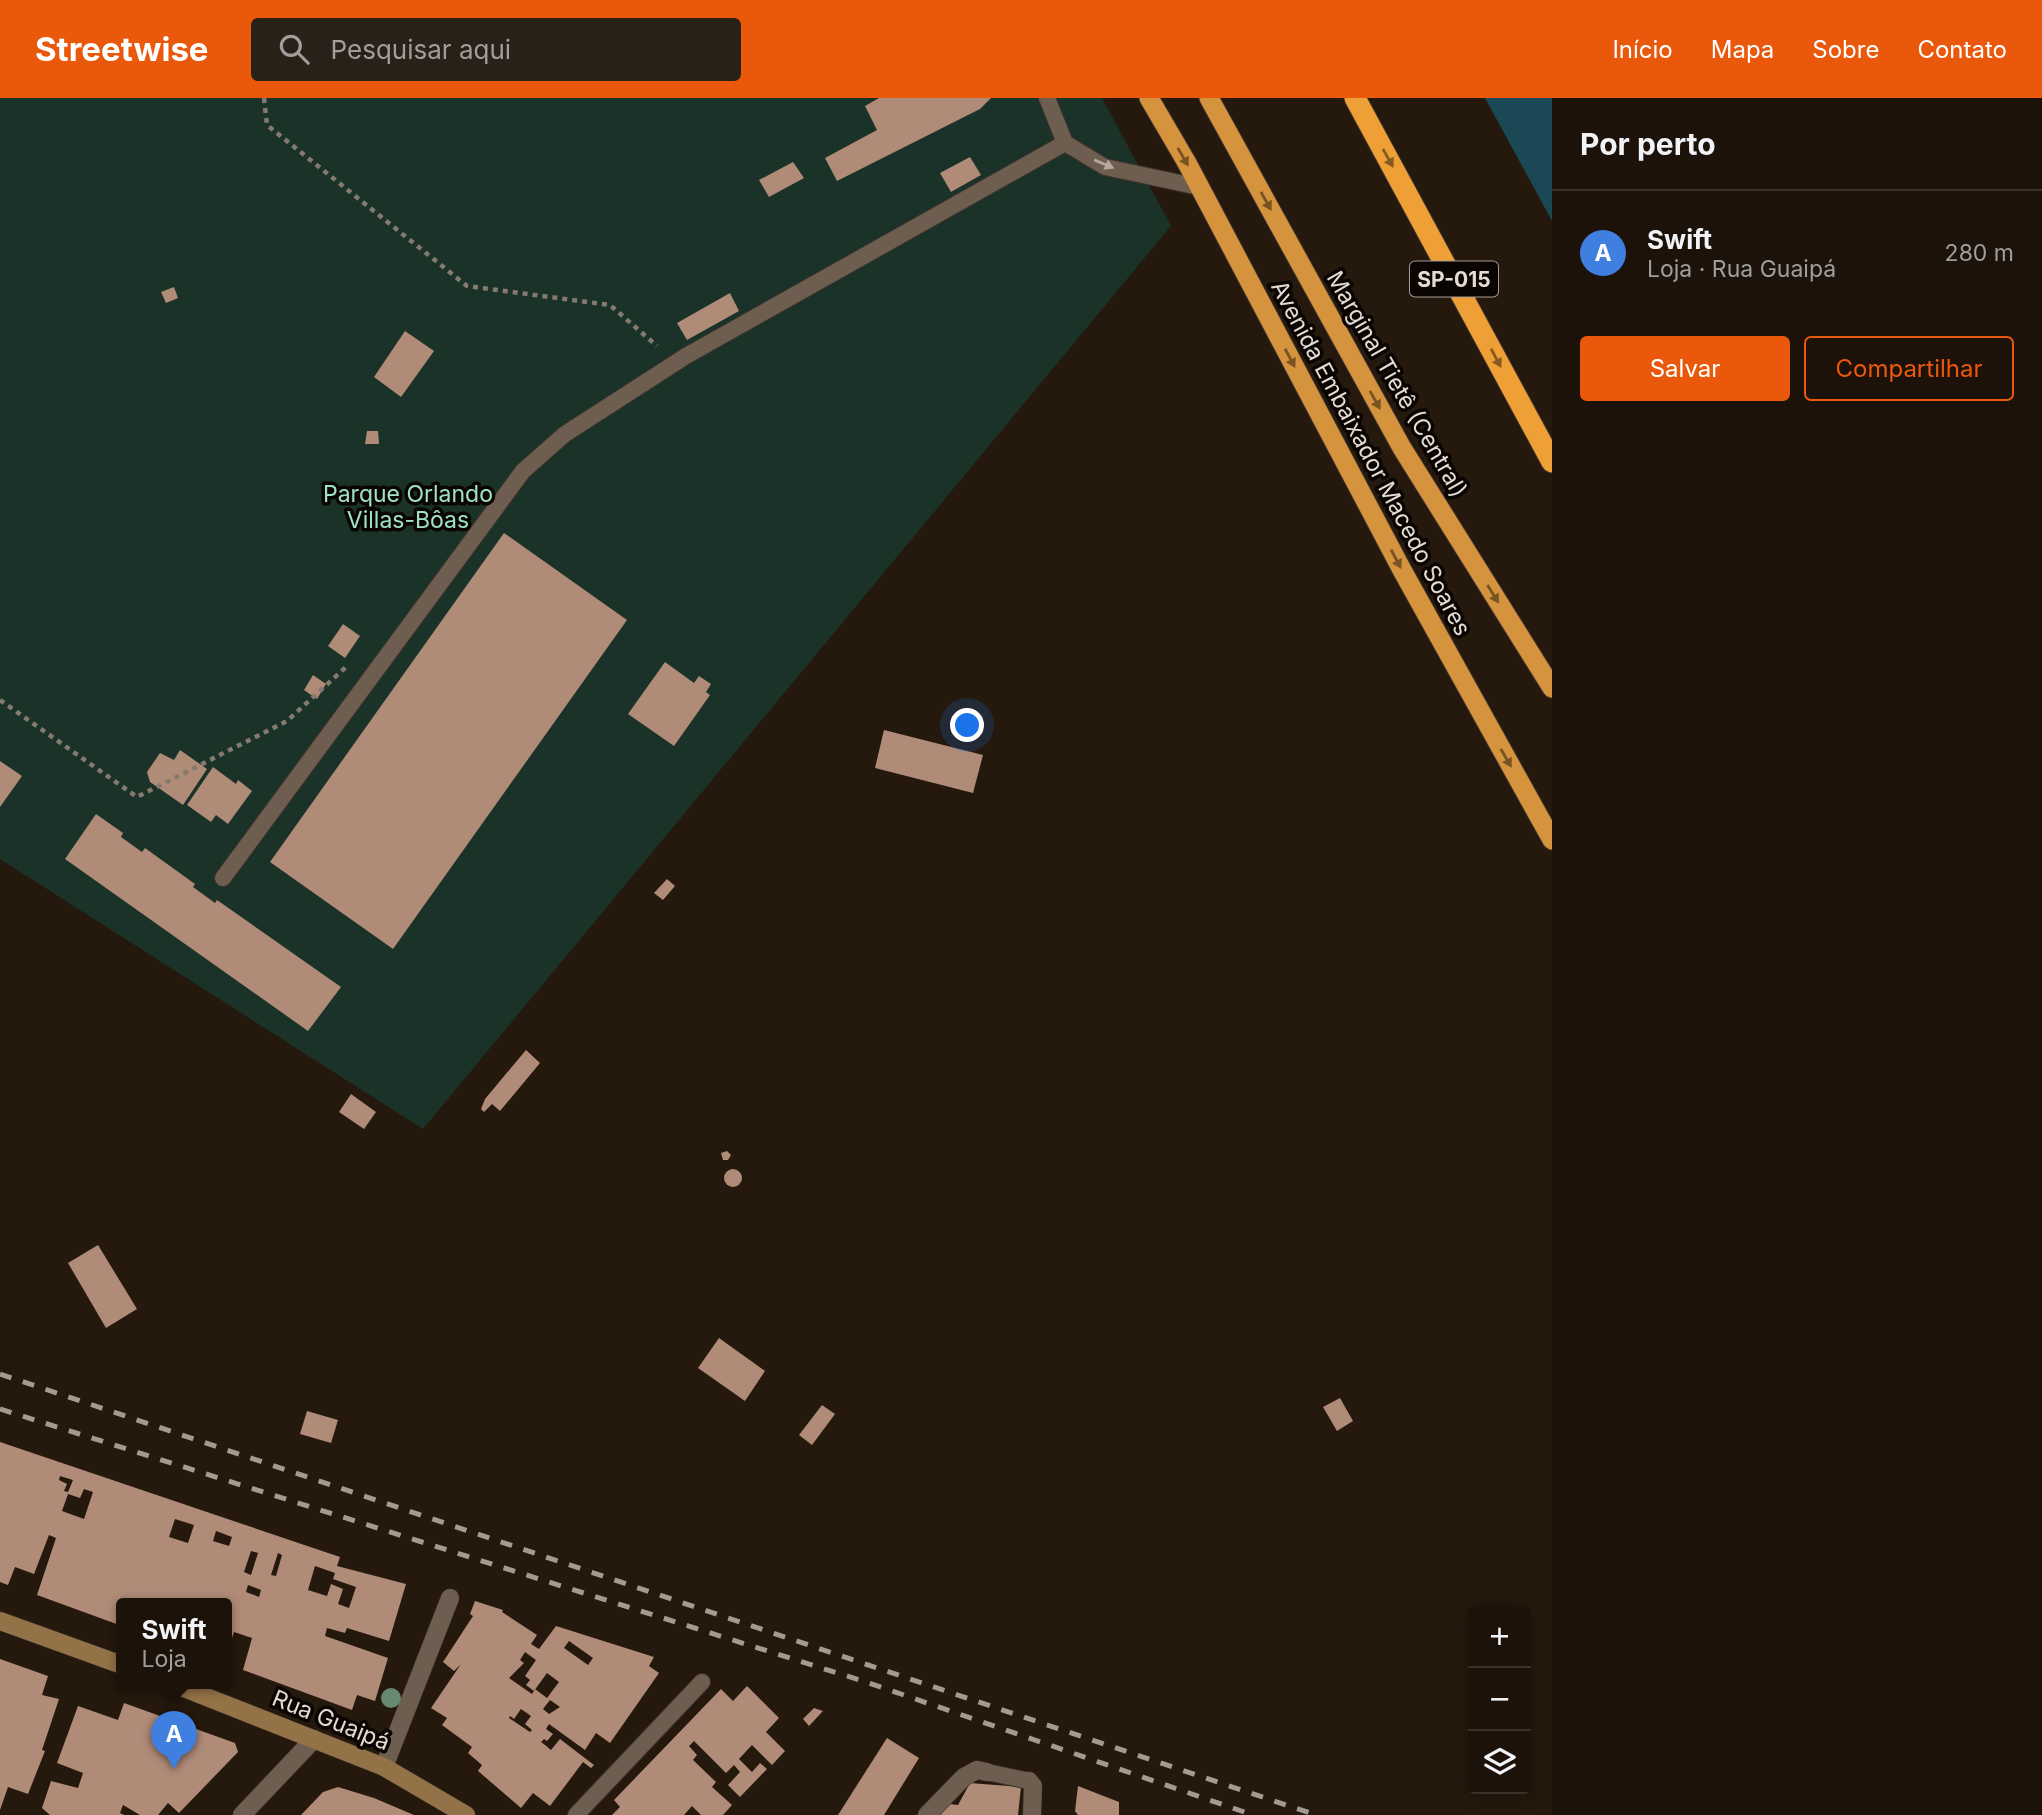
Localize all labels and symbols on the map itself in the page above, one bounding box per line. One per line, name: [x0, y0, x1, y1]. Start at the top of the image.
one-way arrow: [1177, 147, 1189, 167]
one-way arrow: [1382, 148, 1394, 168]
one-way arrow: [1094, 158, 1114, 170]
one-way arrow: [1260, 191, 1272, 210]
road number: SP-015: [1410, 262, 1498, 296]
street label: Marginal Tietê (Central): [1321, 266, 1473, 502]
street label: Avenida Embaixador Macedo Soares: [1265, 276, 1477, 640]
one-way arrow: [1284, 348, 1295, 368]
one-way arrow: [1491, 348, 1502, 368]
one-way arrow: [1370, 390, 1381, 410]
park label: Parque Orlando Villas-Bôas: [323, 480, 493, 534]
one-way arrow: [1390, 549, 1402, 569]
one-way arrow: [1487, 585, 1500, 604]
your location: [950, 708, 984, 742]
one-way arrow: [1500, 749, 1512, 768]
street label: Rua Guaipá: [268, 1684, 394, 1756]
pin: A: [151, 1711, 197, 1769]

